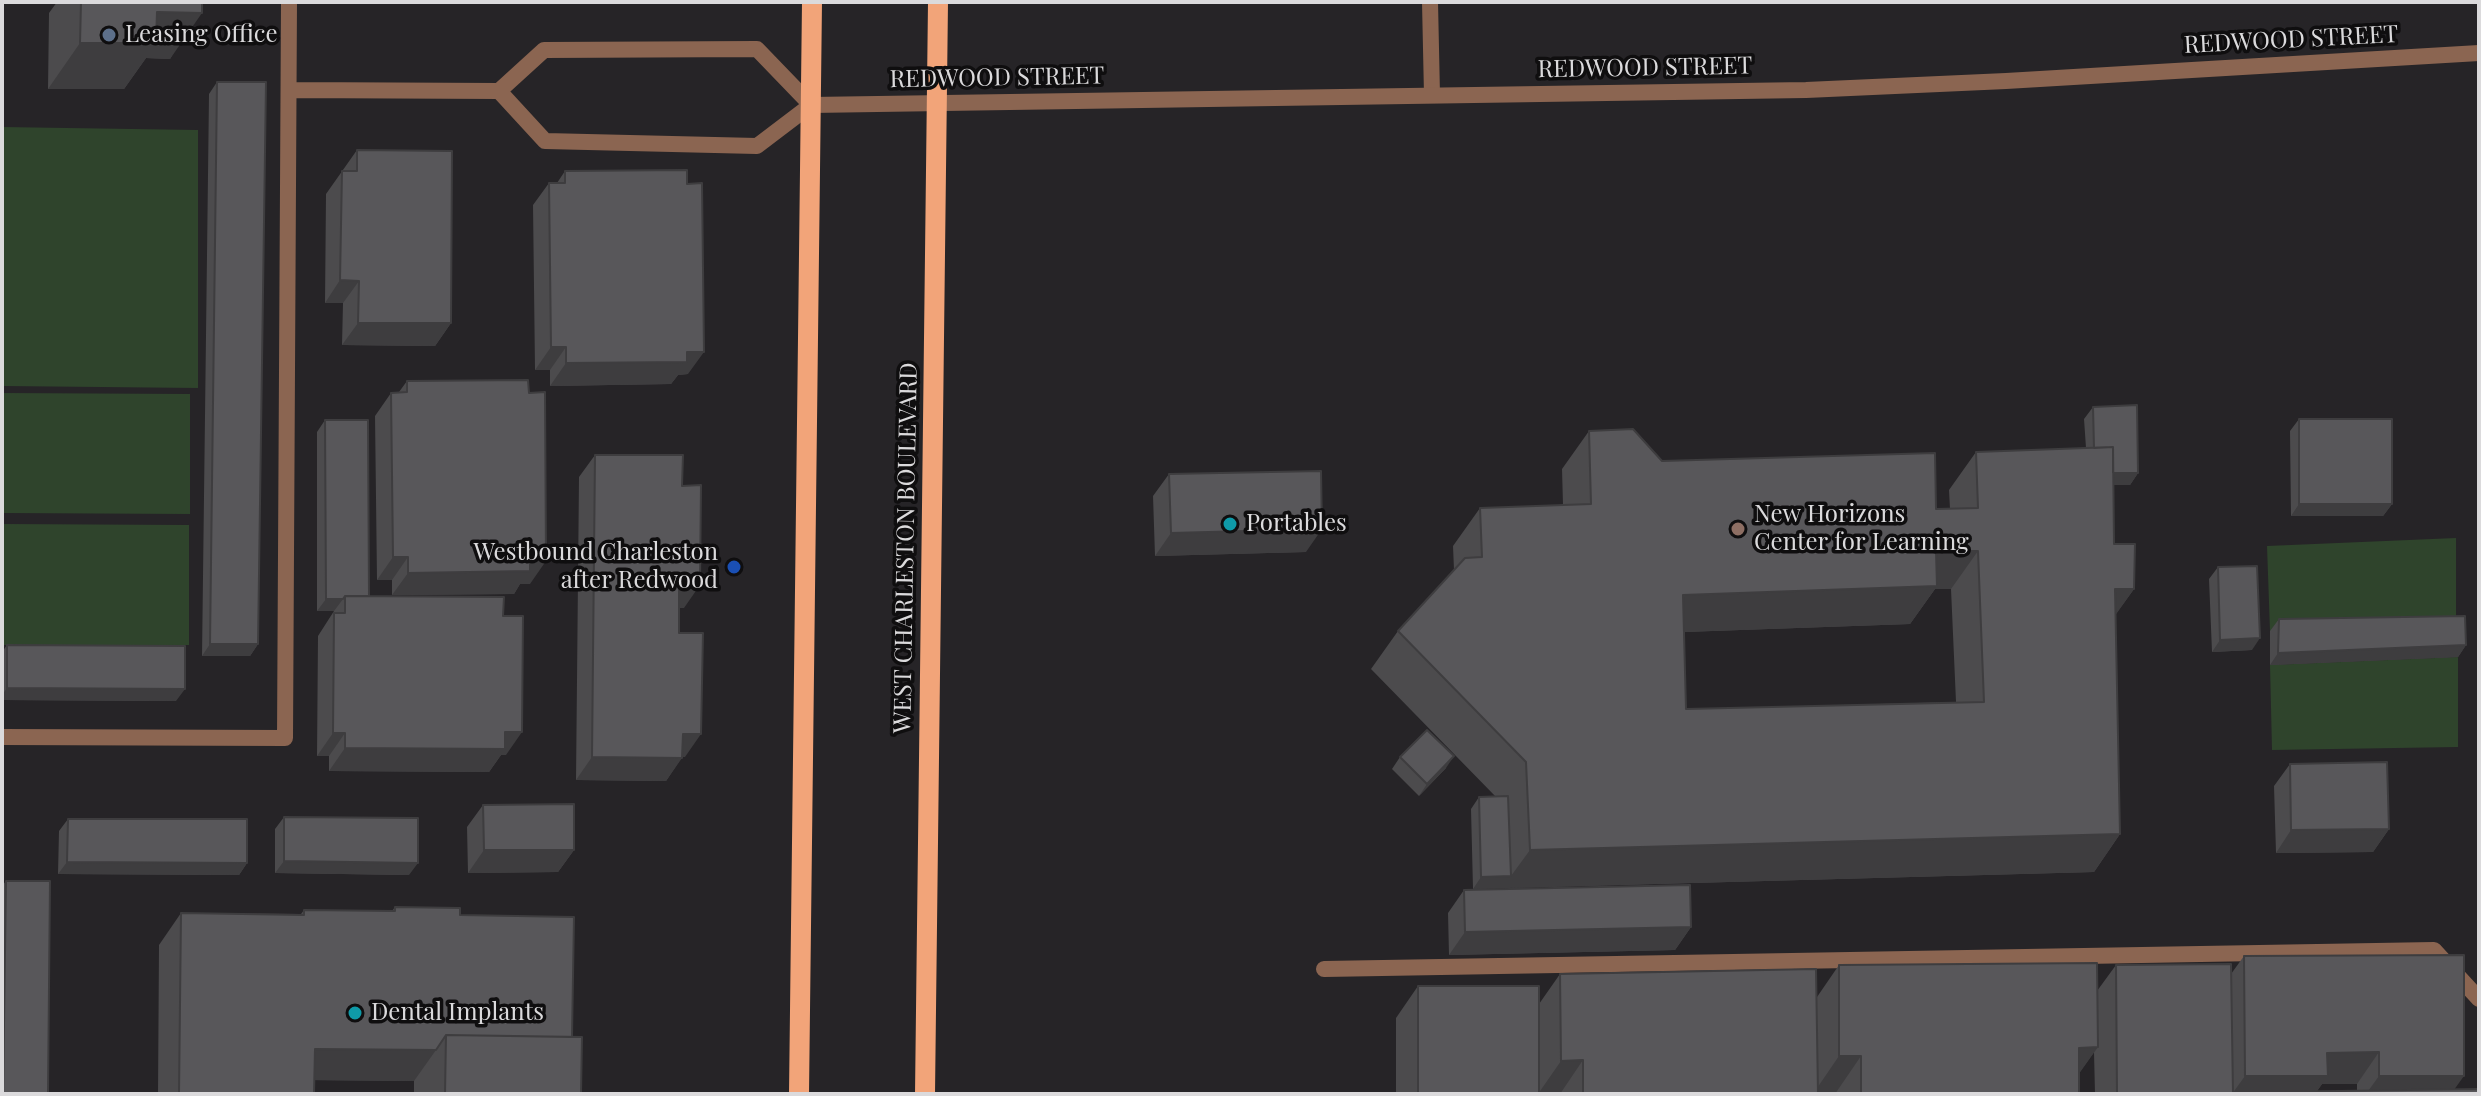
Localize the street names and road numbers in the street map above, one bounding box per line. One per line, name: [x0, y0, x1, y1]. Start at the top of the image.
street label: REDWOOD STREET: [2183, 20, 2399, 60]
street label: REDWOOD STREET: [1537, 52, 1753, 84]
street label: REDWOOD STREET: [889, 62, 1105, 94]
street label: WEST CHARLESTON BOULEVARD: [888, 362, 924, 734]

